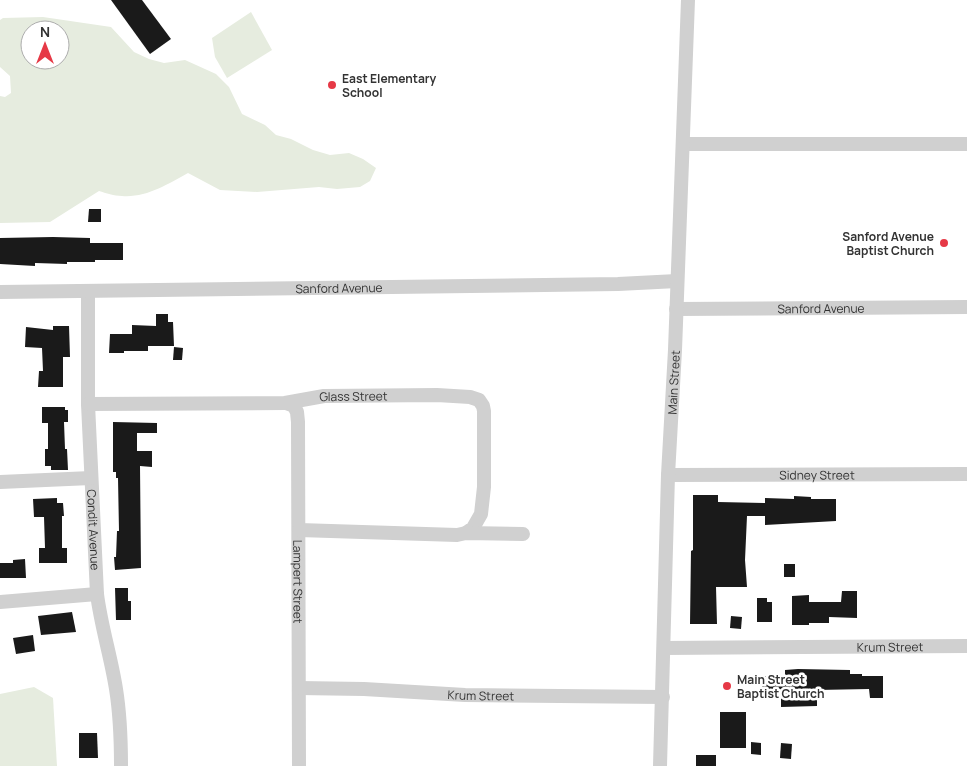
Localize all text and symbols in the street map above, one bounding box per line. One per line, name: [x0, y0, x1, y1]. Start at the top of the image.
north arrow: [20, 20, 70, 70]
text: N: [40, 22, 50, 41]
place label: East Elementary School: [342, 70, 436, 101]
marker: East Elementary School: [326, 79, 338, 91]
place label: Sanford Avenue Baptist Church: [842, 228, 934, 259]
marker: Sanford Avenue Baptist Church: [938, 237, 950, 249]
street label: Sanford Avenue: [295, 279, 383, 297]
street label: Sanford Avenue: [777, 299, 865, 317]
street label: Main Street: [663, 349, 683, 415]
street label: Glass Street: [318, 387, 388, 405]
street label: Sidney Street: [779, 466, 855, 483]
street label: Condit Avenue: [84, 489, 104, 571]
street label: Lampert Street: [290, 540, 307, 624]
street label: Krum Street: [857, 638, 923, 655]
place label: Main Street Baptist Church: [737, 671, 825, 702]
marker: Main Street Baptist Church: [721, 680, 733, 692]
street label: Krum Street: [447, 685, 514, 704]

